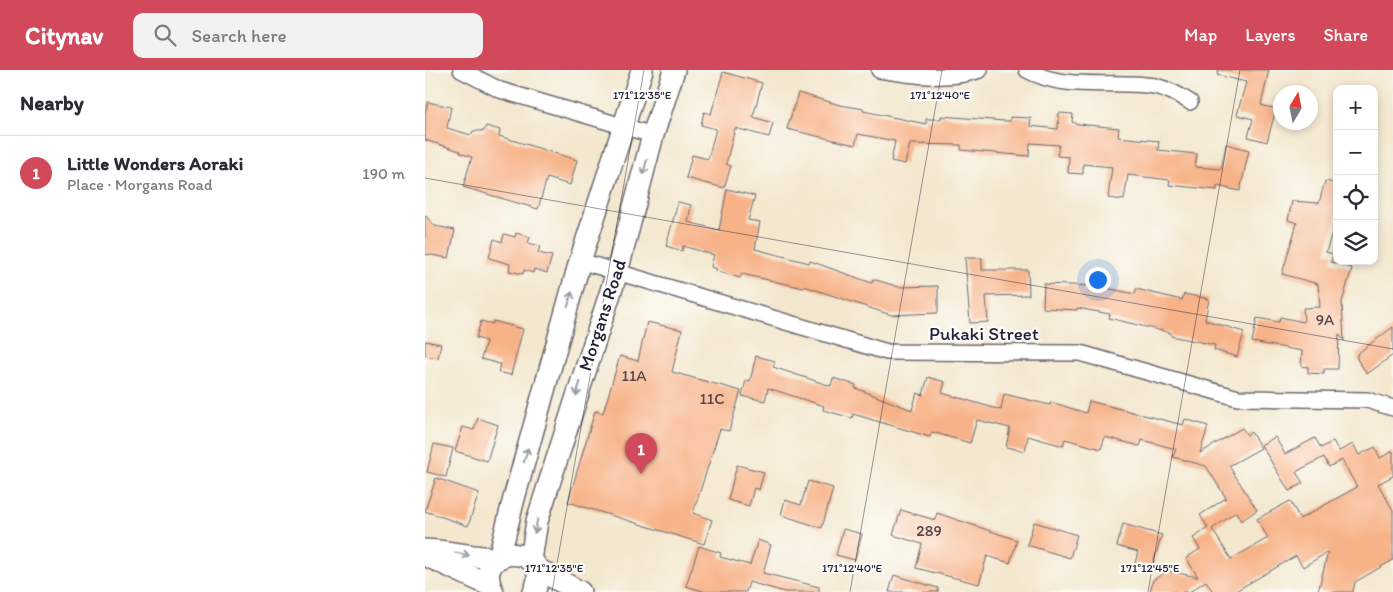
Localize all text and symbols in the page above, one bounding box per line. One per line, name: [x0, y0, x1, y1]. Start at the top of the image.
search box: [133, 13, 483, 58]
text: Citynav: [25, 21, 103, 50]
icon: search: [151, 21, 179, 49]
text: Search here: [191, 24, 287, 47]
text: Map: [1184, 24, 1217, 46]
text: Layers: [1245, 24, 1295, 46]
text: Share: [1323, 24, 1368, 46]
north arrow: [1273, 85, 1318, 130]
map controls: [1333, 85, 1378, 265]
button: +: [1333, 85, 1378, 130]
text: 171°12'35"E: [613, 88, 672, 102]
text: 171°12'40"E: [910, 88, 971, 102]
text: Nearby: [20, 90, 84, 115]
button: −: [1333, 130, 1378, 175]
text: Little Wonders Aoraki: [67, 152, 243, 175]
one-way arrow: [640, 158, 649, 174]
text: 1: [32, 164, 40, 183]
text: 190 m: [362, 164, 405, 183]
text: Place · Morgans Road: [67, 175, 213, 194]
button: locate: [1333, 175, 1378, 220]
button: layers: [1333, 220, 1378, 265]
street label: Morgans Road: [573, 256, 631, 374]
your location: [1085, 267, 1111, 293]
one-way arrow: [565, 291, 575, 307]
house number: 9A: [1316, 310, 1334, 329]
street label: Pukaki Street: [929, 322, 1039, 345]
house number: 11A: [621, 366, 647, 385]
one-way arrow: [573, 381, 583, 397]
house number: 11C: [699, 389, 725, 408]
pin: 1: [625, 433, 657, 474]
one-way arrow: [521, 447, 531, 463]
one-way arrow: [531, 518, 540, 534]
house number: 289: [916, 521, 942, 540]
one-way arrow: [454, 550, 470, 559]
text: 171°12'35"E: [525, 561, 584, 575]
text: 171°12'40"E: [822, 561, 883, 575]
text: 171°12'45"E: [1120, 561, 1180, 575]

